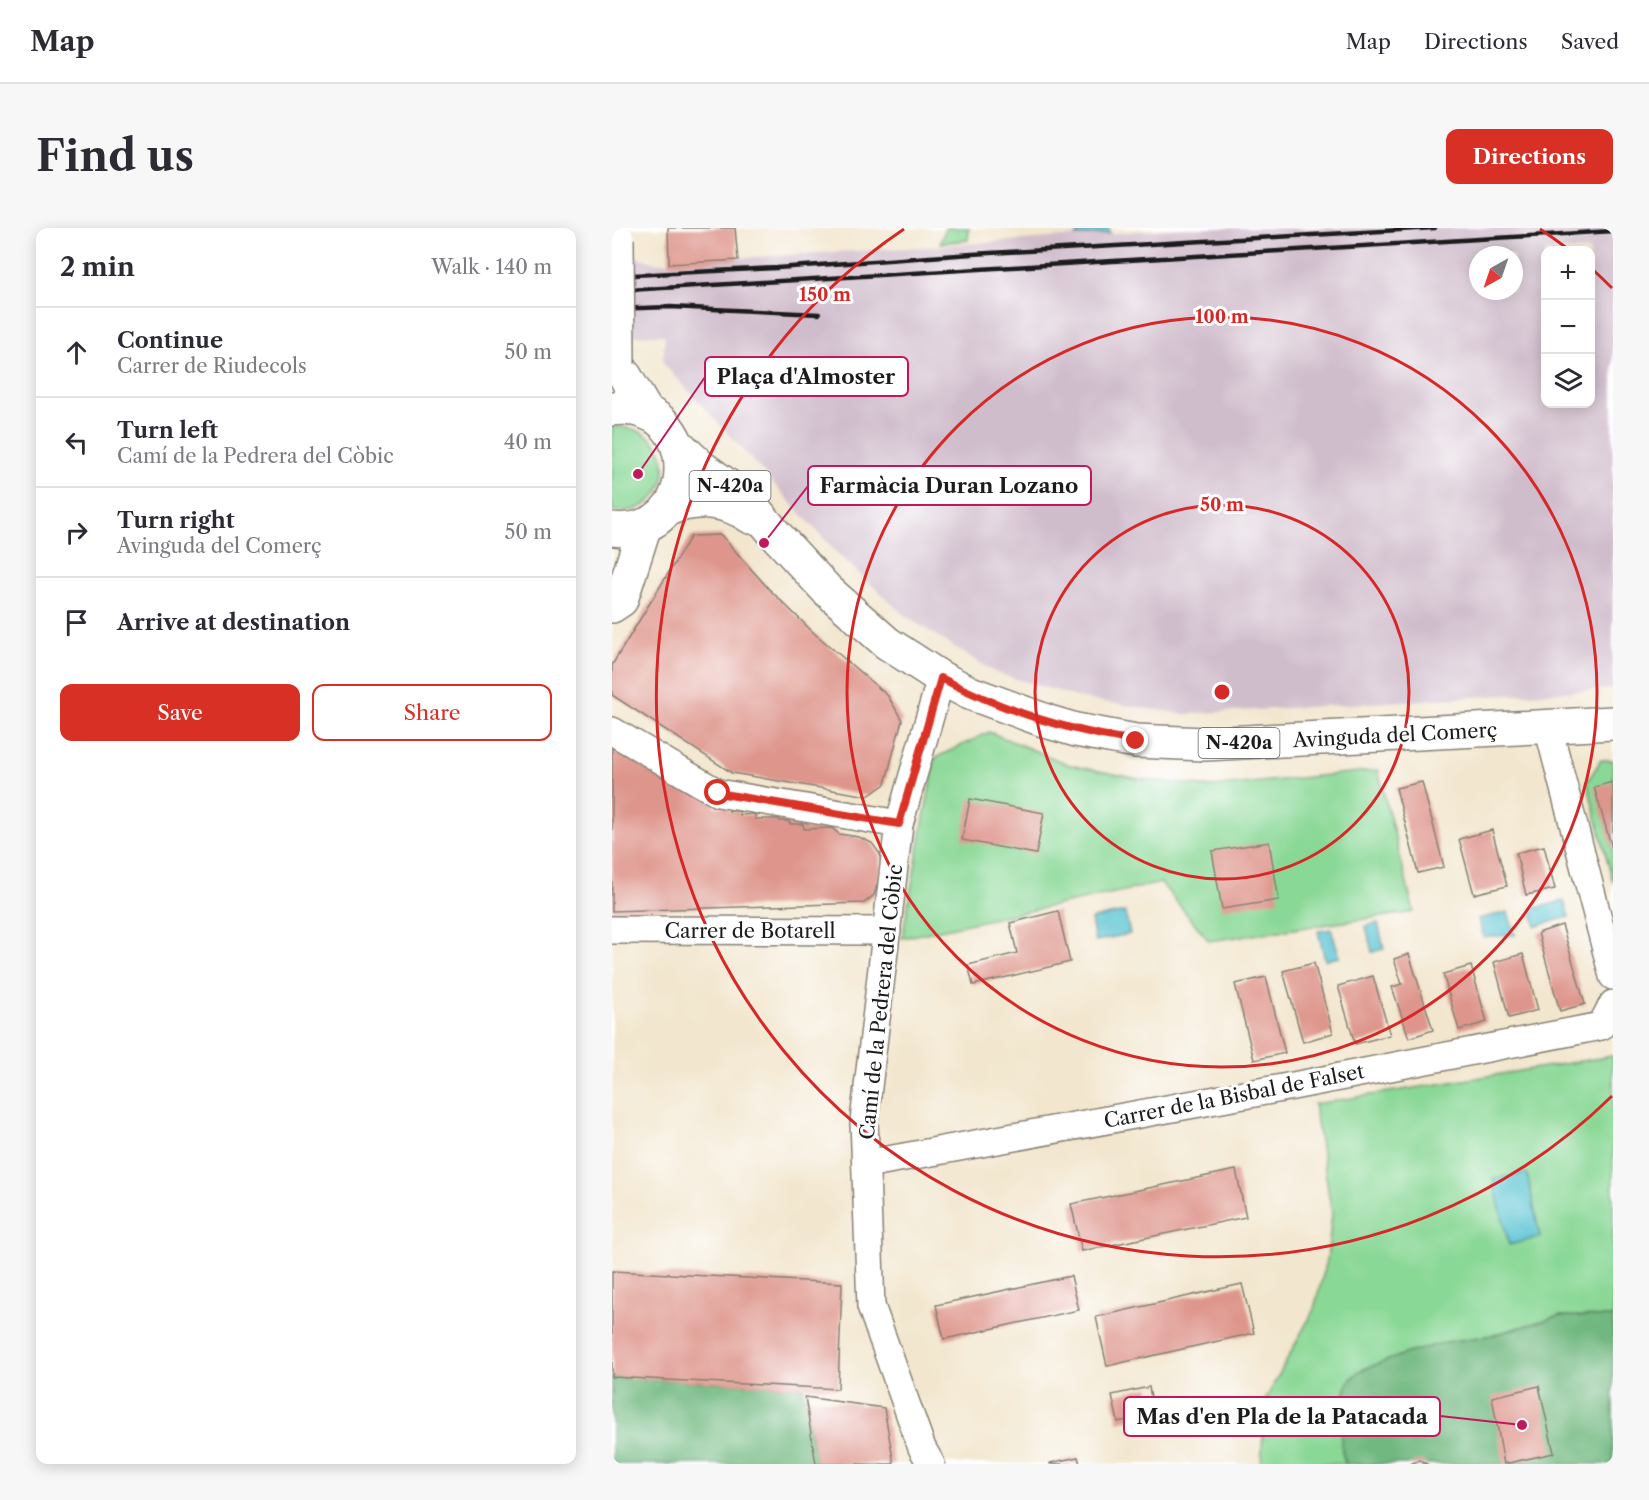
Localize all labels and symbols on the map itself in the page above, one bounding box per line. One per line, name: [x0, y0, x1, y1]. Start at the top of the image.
north arrow: [1469, 246, 1523, 300]
text: 150 m: [799, 284, 851, 306]
text: 100 m: [1195, 306, 1249, 328]
callout: Plaça d'Almoster: [705, 357, 908, 396]
text: Plaça d'Almoster: [717, 364, 896, 389]
callout: Farmàcia Duran Lozano: [808, 466, 1091, 505]
road number: N-420a: [690, 471, 770, 501]
text: Farmàcia Duran Lozano: [820, 473, 1078, 498]
text: 50 m: [1200, 494, 1244, 516]
centre of rings: [1212, 682, 1232, 702]
street label: Avinguda del Comerç: [1291, 718, 1498, 752]
route end: [1122, 727, 1148, 753]
road number: N-420a: [1198, 728, 1280, 758]
route start: [704, 779, 730, 805]
street label: Camí de la Pedrera del Còbic: [855, 863, 907, 1141]
street label: Carrer de Botarell: [665, 919, 836, 943]
street label: Carrer de la Bisbal de Falset: [1102, 1059, 1366, 1133]
callout: Mas d'en Pla de la Patacada: [1124, 1397, 1440, 1436]
text: Mas d'en Pla de la Patacada: [1136, 1404, 1429, 1429]

